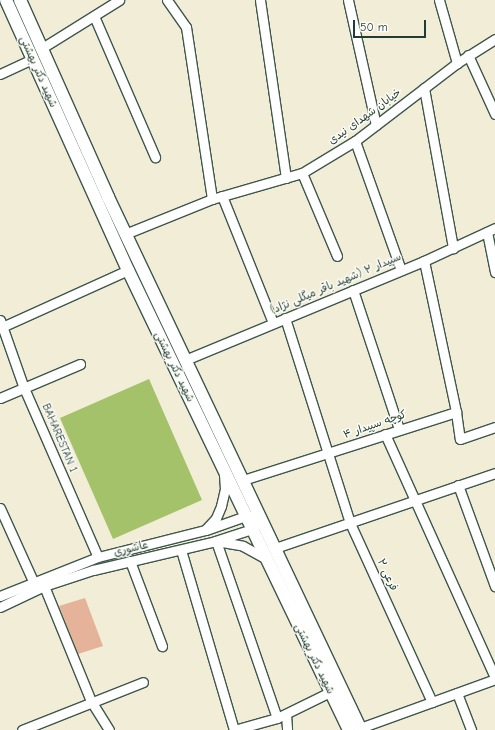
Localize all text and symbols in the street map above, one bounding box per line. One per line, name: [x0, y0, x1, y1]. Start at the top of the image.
scale bar: [355, 12, 428, 38]
text: 50 m: [360, 20, 388, 34]
street label: شهید دکتر بهشتی: [16, 34, 60, 110]
street label: خیابان شهدای نیدی: [326, 86, 404, 148]
street label: سپیدار ۲ (شهید باقر میگلی نژاد): [269, 250, 403, 318]
street label: شهید دکتر بهشتی: [151, 330, 197, 404]
street label: BAHARESTAN 1: [39, 402, 79, 474]
street label: کوچه سپیدار ۴: [342, 408, 408, 442]
street label: عاشوری: [112, 539, 150, 559]
street label: فرعی ۲: [374, 557, 400, 593]
street label: شهید دکتر بهشتی: [291, 622, 337, 696]

